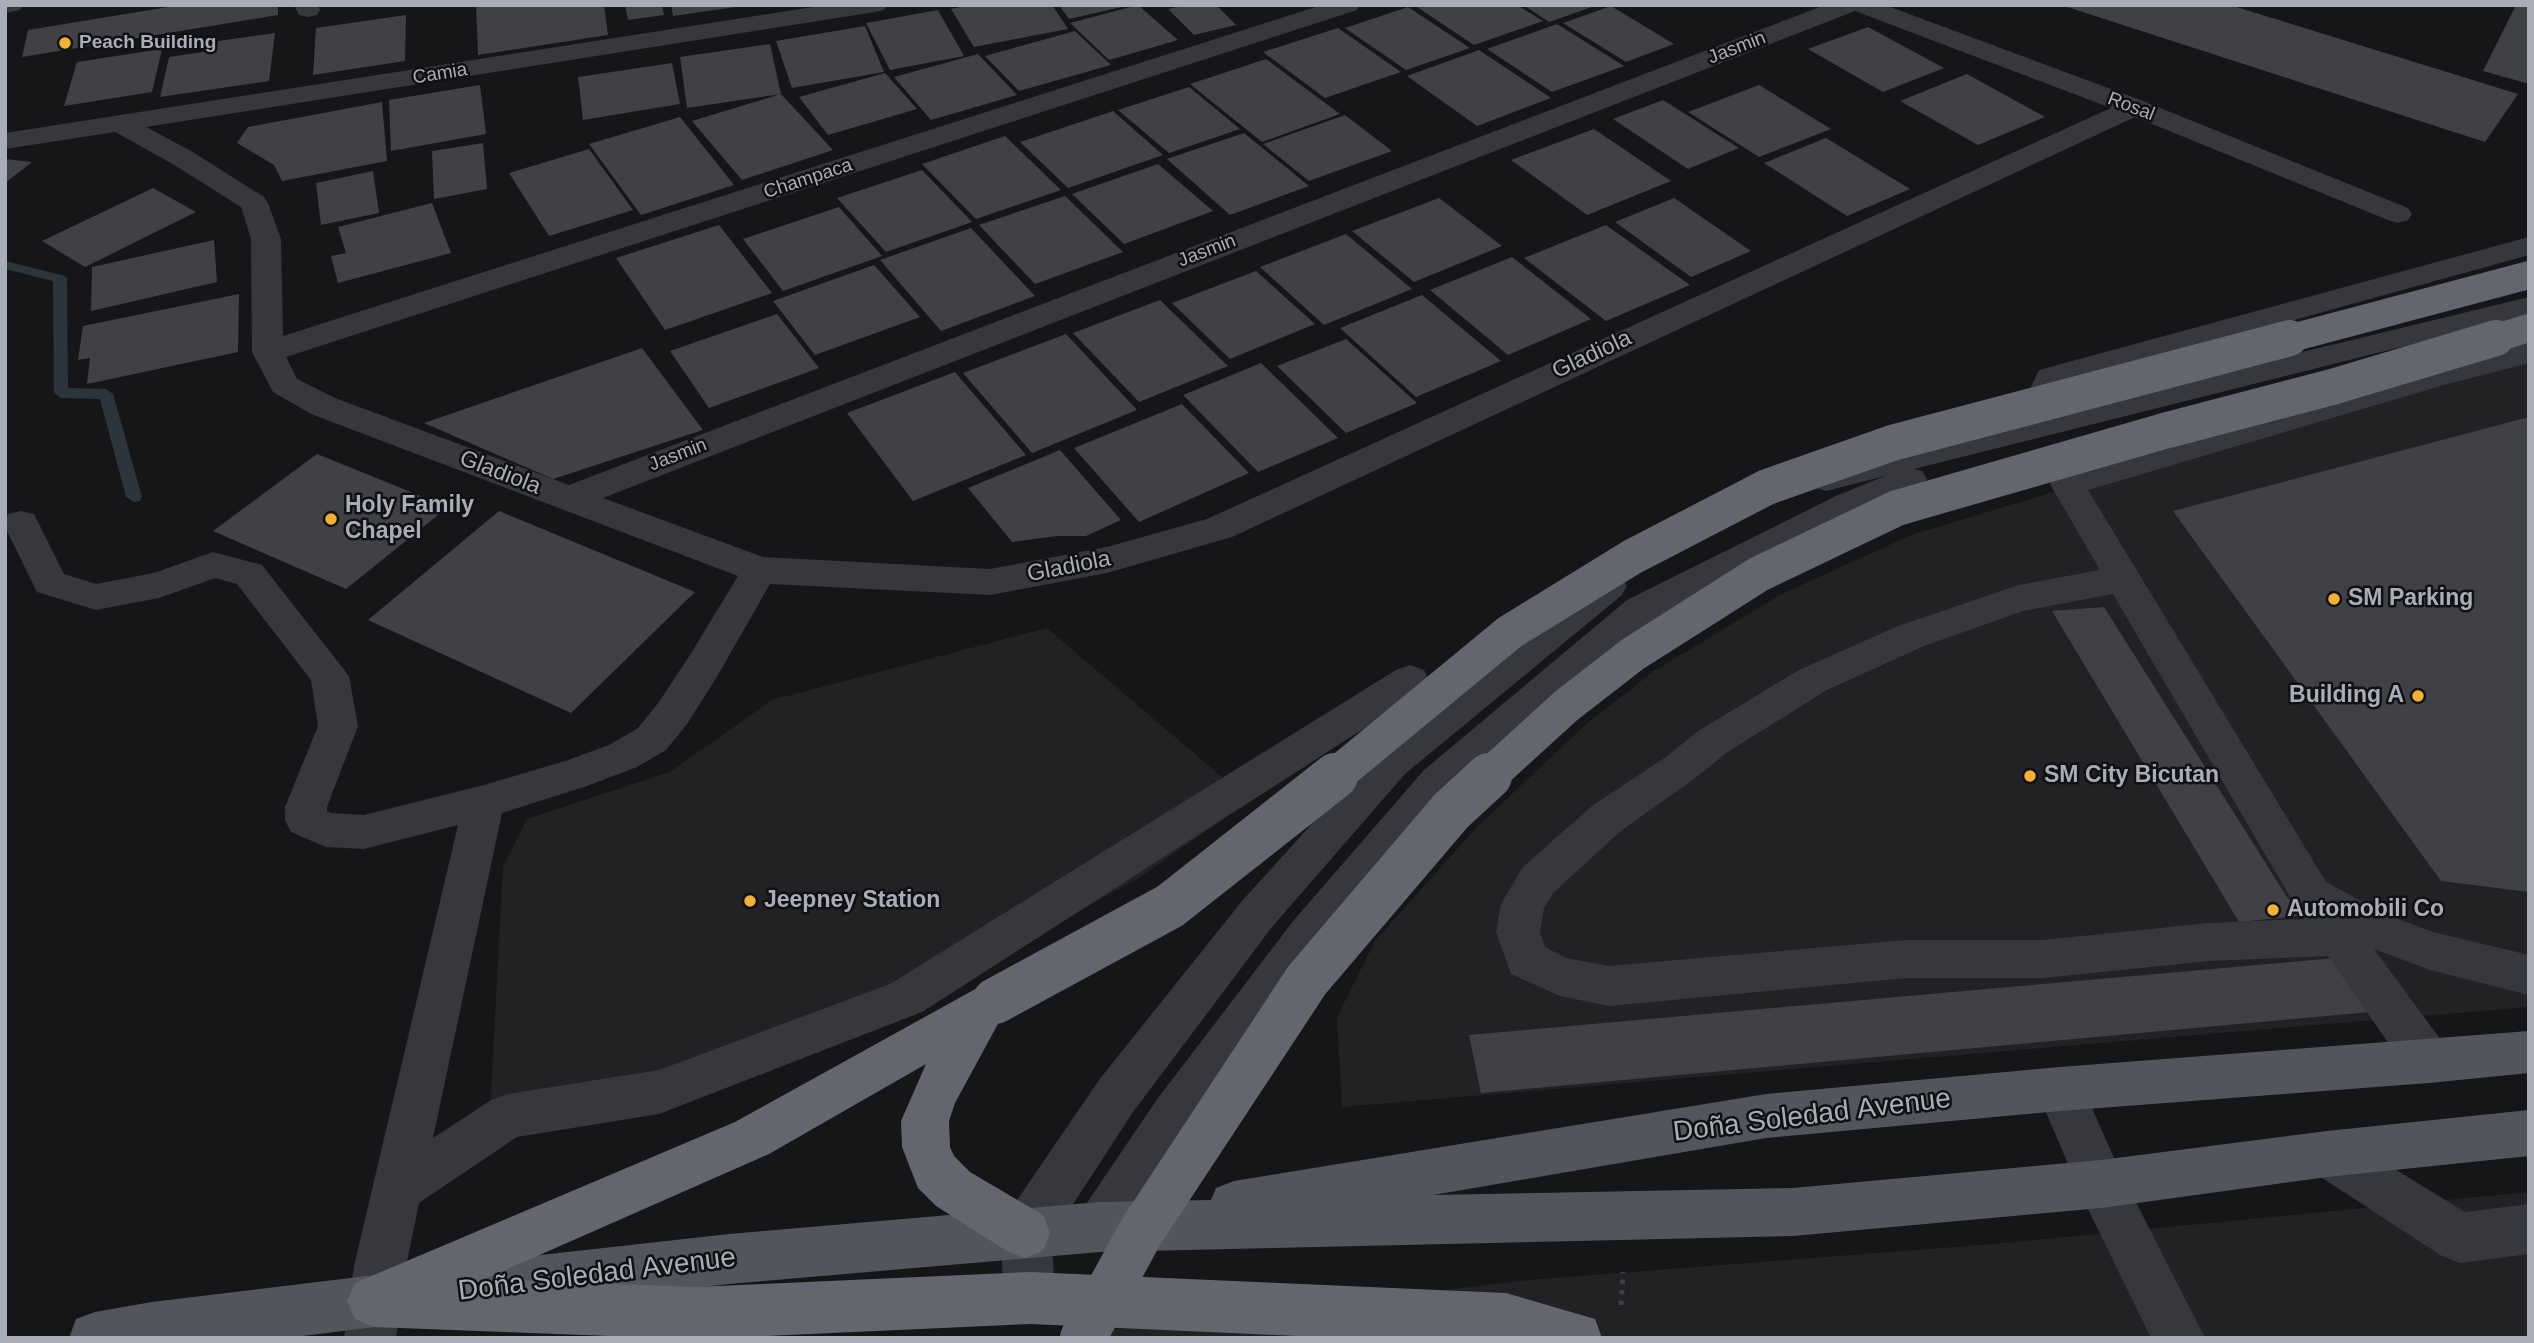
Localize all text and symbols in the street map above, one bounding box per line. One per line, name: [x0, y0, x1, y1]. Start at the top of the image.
street label: Jasmin: [1705, 27, 1769, 69]
place label: Peach Building: [79, 32, 216, 54]
marker: Peach Building: [57, 35, 73, 51]
street label: Camia: [411, 58, 469, 90]
street label: Rosal: [2104, 88, 2158, 126]
street label: Champaca: [761, 154, 855, 204]
street label: Jasmin: [1175, 230, 1239, 272]
street label: Gladiola: [1548, 325, 1636, 385]
street label: Jasmin: [646, 434, 710, 476]
street label: Gladiola: [456, 445, 544, 501]
place label: Holy Family Chapel: [345, 492, 474, 546]
marker: Holy Family Chapel: [323, 511, 339, 527]
street label: Gladiola: [1025, 545, 1113, 589]
place label: SM Parking: [2348, 585, 2473, 613]
marker: SM Parking: [2326, 591, 2342, 607]
place label: Building A: [2289, 682, 2404, 710]
marker: Building A: [2410, 688, 2426, 704]
place label: SM City Bicutan: [2044, 762, 2219, 790]
marker: SM City Bicutan: [2022, 768, 2038, 784]
place label: Jeepney Station: [764, 887, 940, 915]
marker: Jeepney Station: [742, 893, 758, 909]
place label: Automobili Co: [2287, 896, 2444, 924]
marker: Automobili Co: [2265, 902, 2281, 918]
street label: Doña Soledad Avenue: [1671, 1082, 1953, 1150]
street label: Doña Soledad Avenue: [456, 1241, 738, 1309]

